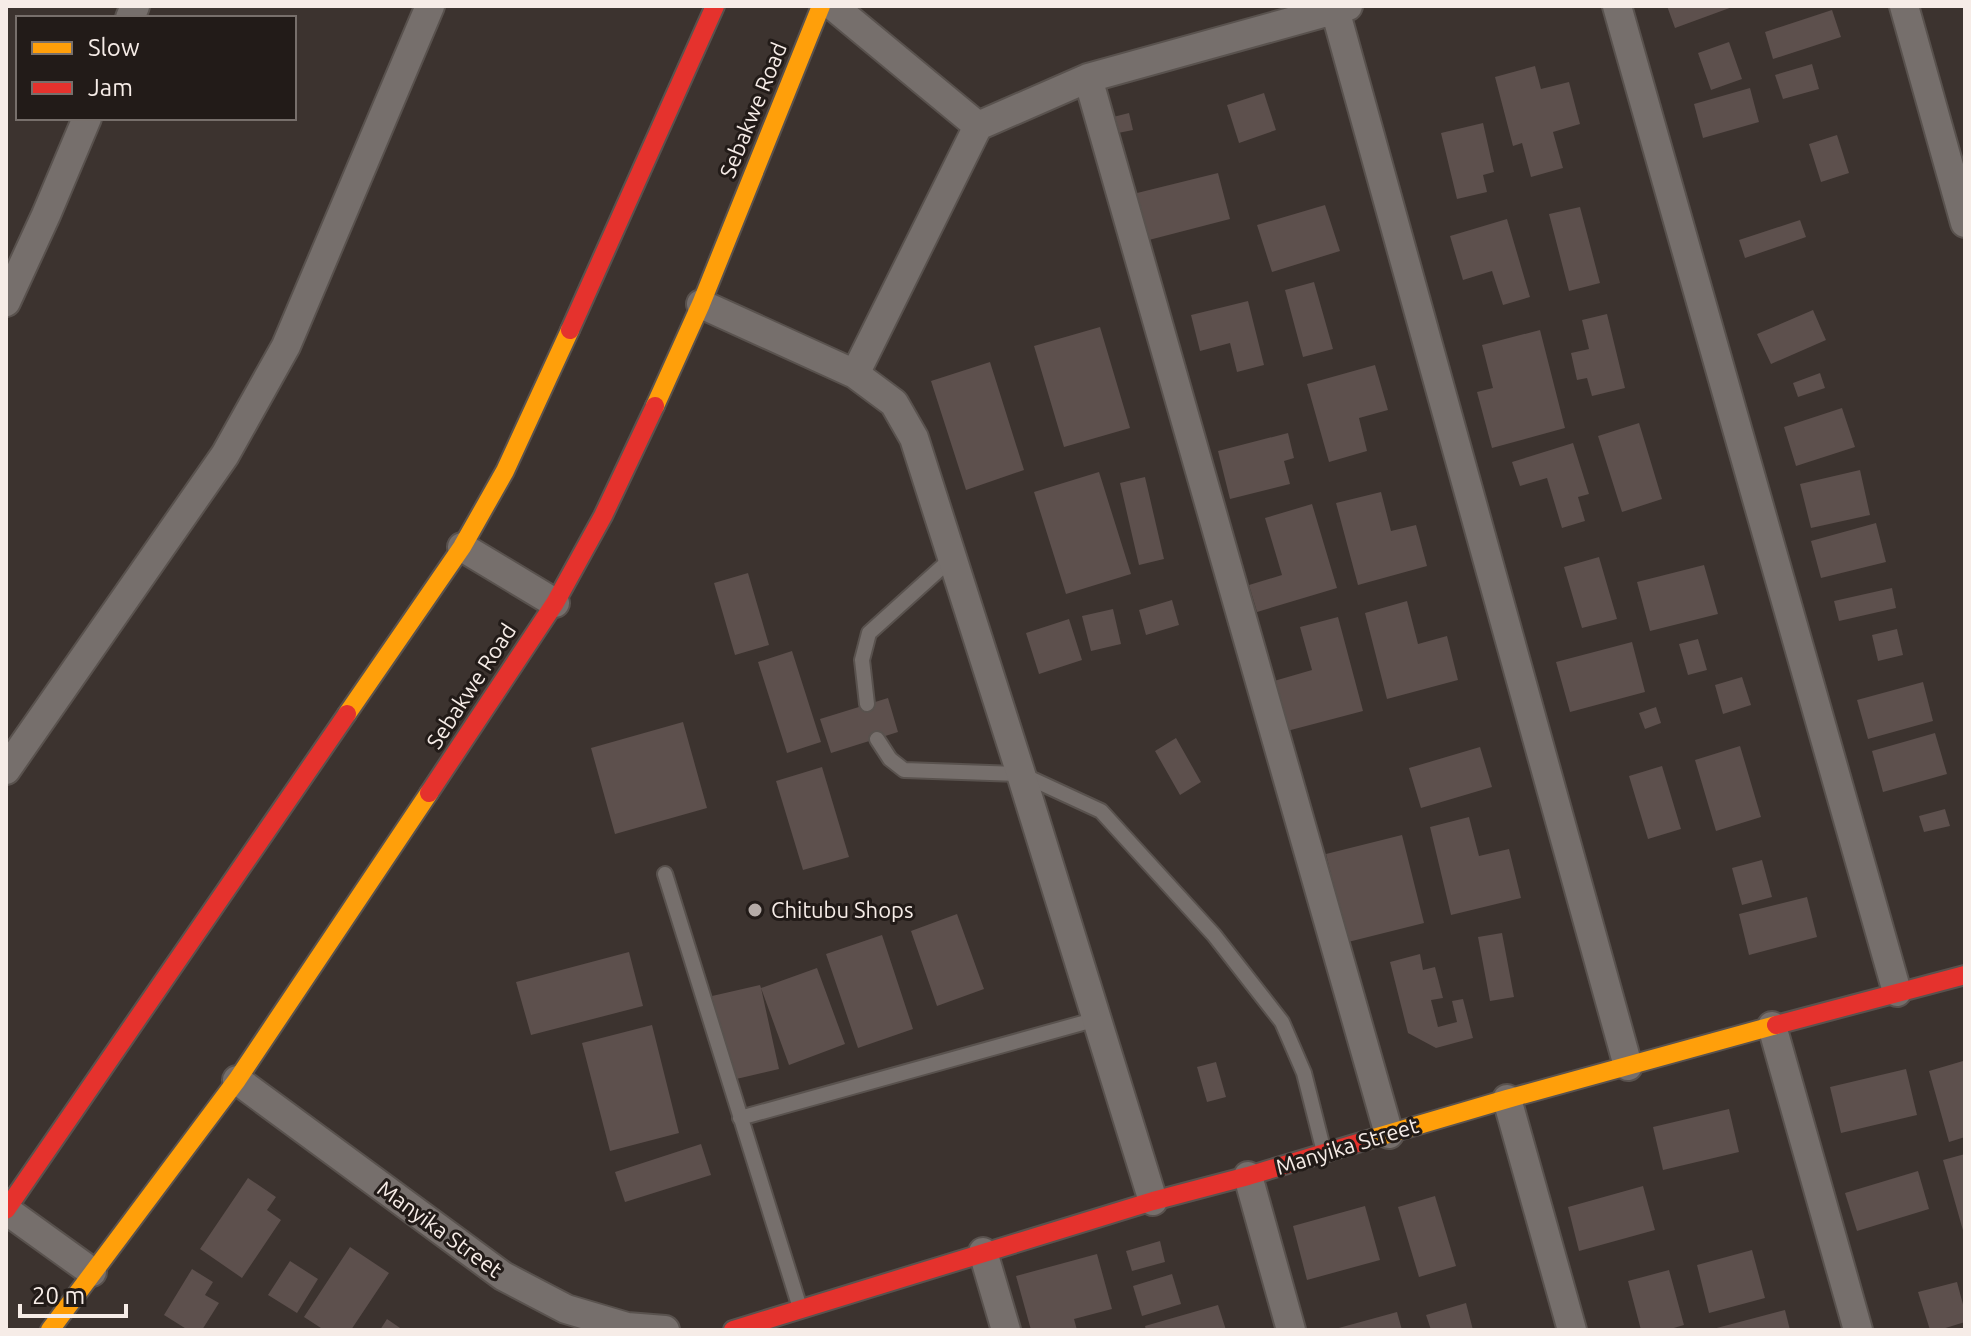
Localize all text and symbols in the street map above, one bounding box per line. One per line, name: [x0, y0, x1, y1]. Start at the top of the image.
legend: [16, 16, 296, 120]
text: Slow: [88, 34, 140, 61]
street label: Sebakwe Road: [714, 38, 791, 181]
text: Jam: [88, 74, 133, 101]
street label: Sebakwe Road: [421, 619, 520, 753]
place label: Chitubu Shops: [771, 897, 913, 922]
marker: Chitubu Shops: [746, 901, 764, 919]
street label: Manyika Street: [1273, 1112, 1421, 1179]
street label: Manyika Street: [373, 1175, 508, 1282]
scale bar: [20, 1268, 126, 1318]
text: 20 m: [32, 1282, 85, 1309]

